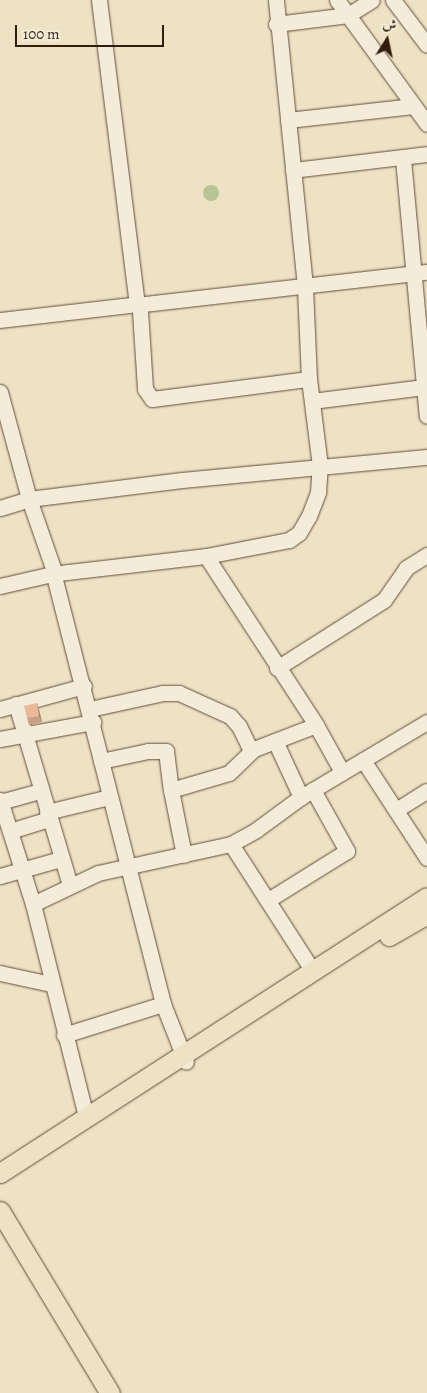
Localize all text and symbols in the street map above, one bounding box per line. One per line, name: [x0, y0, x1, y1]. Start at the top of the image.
text: ش: [381, 14, 398, 35]
scale bar: [18, 15, 166, 47]
north arrow: [362, 15, 412, 65]
text: 100 m: [23, 24, 60, 44]

